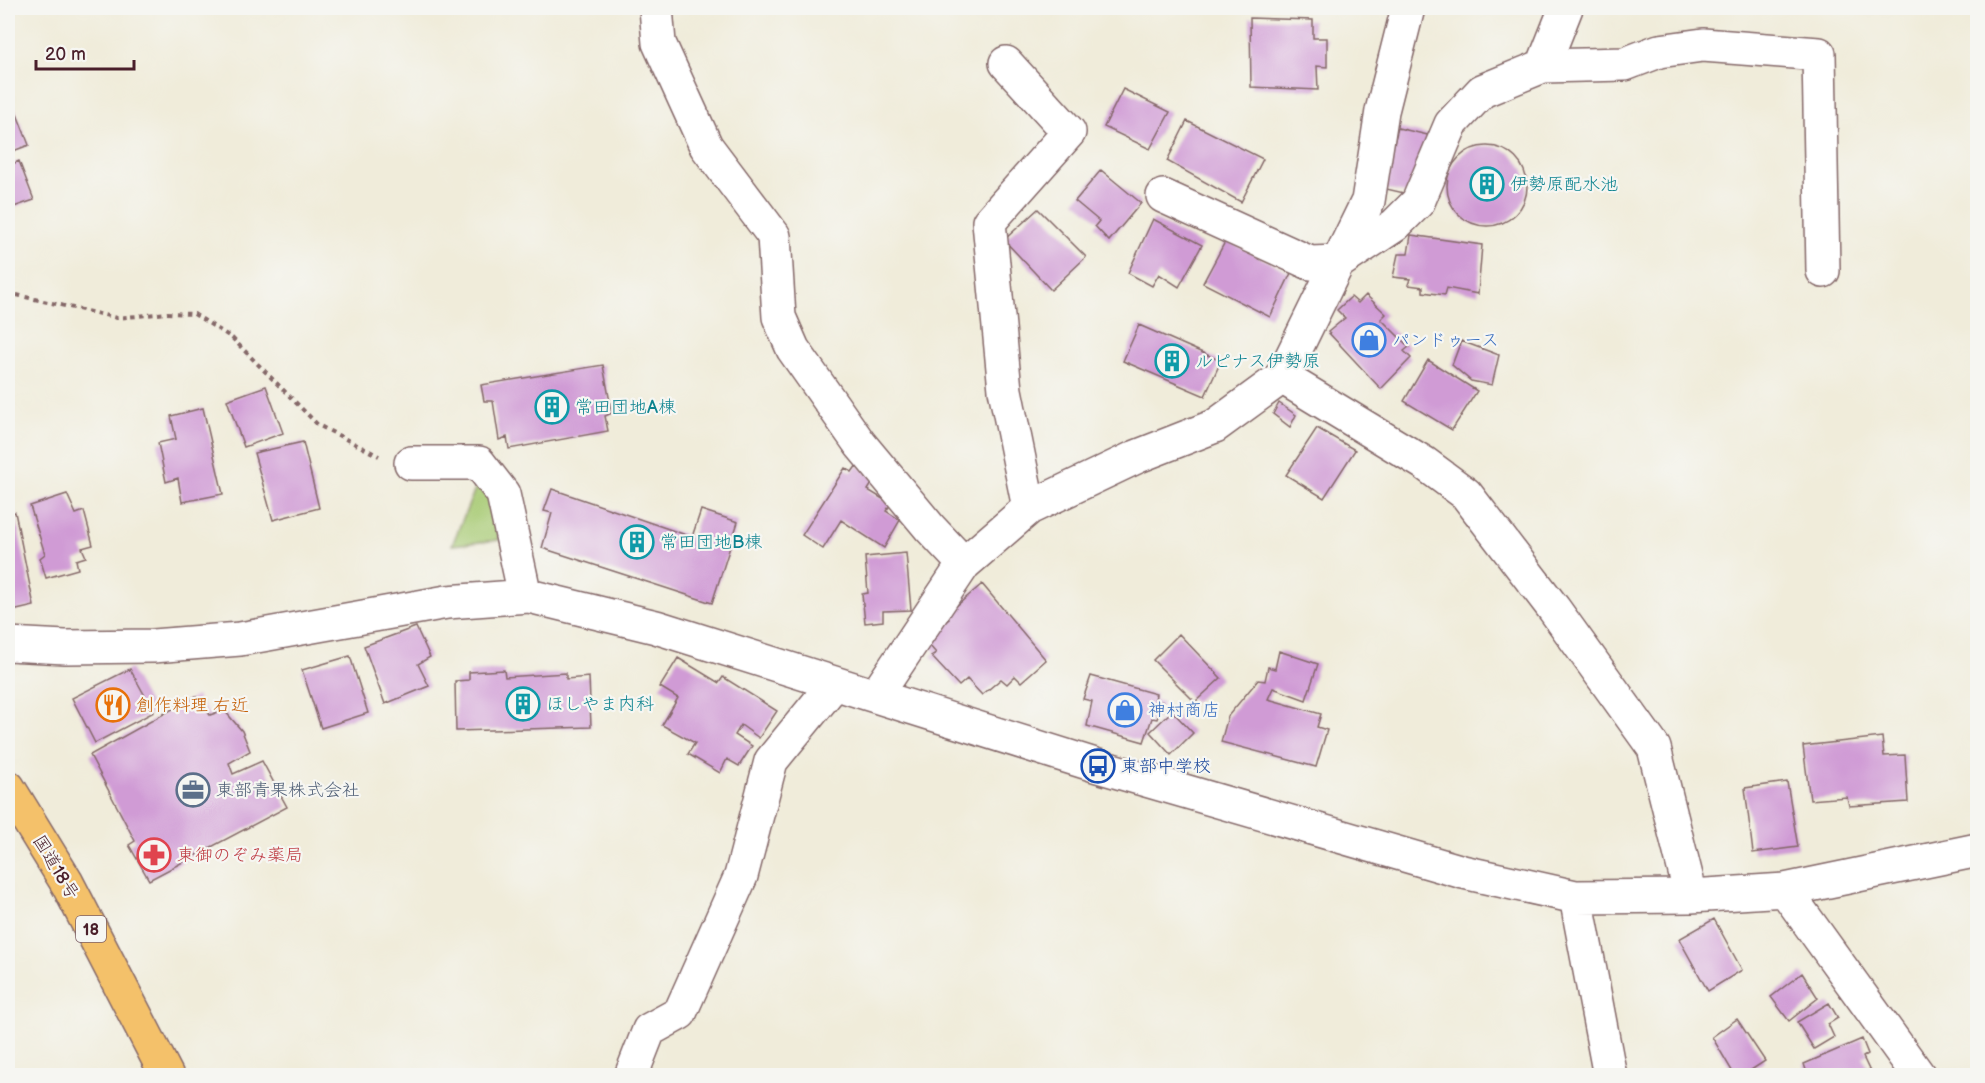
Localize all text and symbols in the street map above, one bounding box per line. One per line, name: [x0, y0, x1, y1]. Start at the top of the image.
scale bar: [36, 33, 134, 71]
text: 20 m: [45, 44, 86, 65]
building icon: 伊勢原配水池: [1469, 166, 1505, 202]
place label: 伊勢原配水池: [1510, 174, 1618, 195]
shop icon: パンドゥース: [1351, 322, 1387, 358]
place label: パンドゥース: [1392, 330, 1499, 351]
building icon: ルピナス伊勢原: [1154, 343, 1190, 379]
place label: ルピナス伊勢原: [1195, 351, 1320, 372]
building icon: 常田団地A棟: [534, 389, 570, 425]
place label: 常田団地A棟: [575, 397, 676, 418]
building icon: 常田団地B棟: [619, 524, 655, 560]
place label: 常田団地B棟: [660, 532, 762, 553]
building icon: ほしやま内科: [505, 686, 541, 722]
restaurant icon: 創作料理 右近: [95, 687, 131, 723]
shop icon: 神村商店: [1107, 692, 1143, 728]
place label: ほしやま内科: [546, 694, 654, 715]
place label: 創作料理 右近: [136, 695, 249, 716]
place label: 神村商店: [1148, 700, 1220, 721]
bus stop icon: 東部中学校: [1080, 748, 1116, 784]
place label: 東部中学校: [1121, 756, 1211, 777]
office icon: 東部青果株式会社: [175, 772, 211, 808]
place label: 東部青果株式会社: [216, 780, 360, 801]
street label: 国道18号: [28, 831, 83, 903]
pharmacy icon: 東御のぞみ薬局: [136, 837, 172, 873]
place label: 東御のぞみ薬局: [177, 845, 303, 866]
road number: 18: [76, 916, 106, 942]

